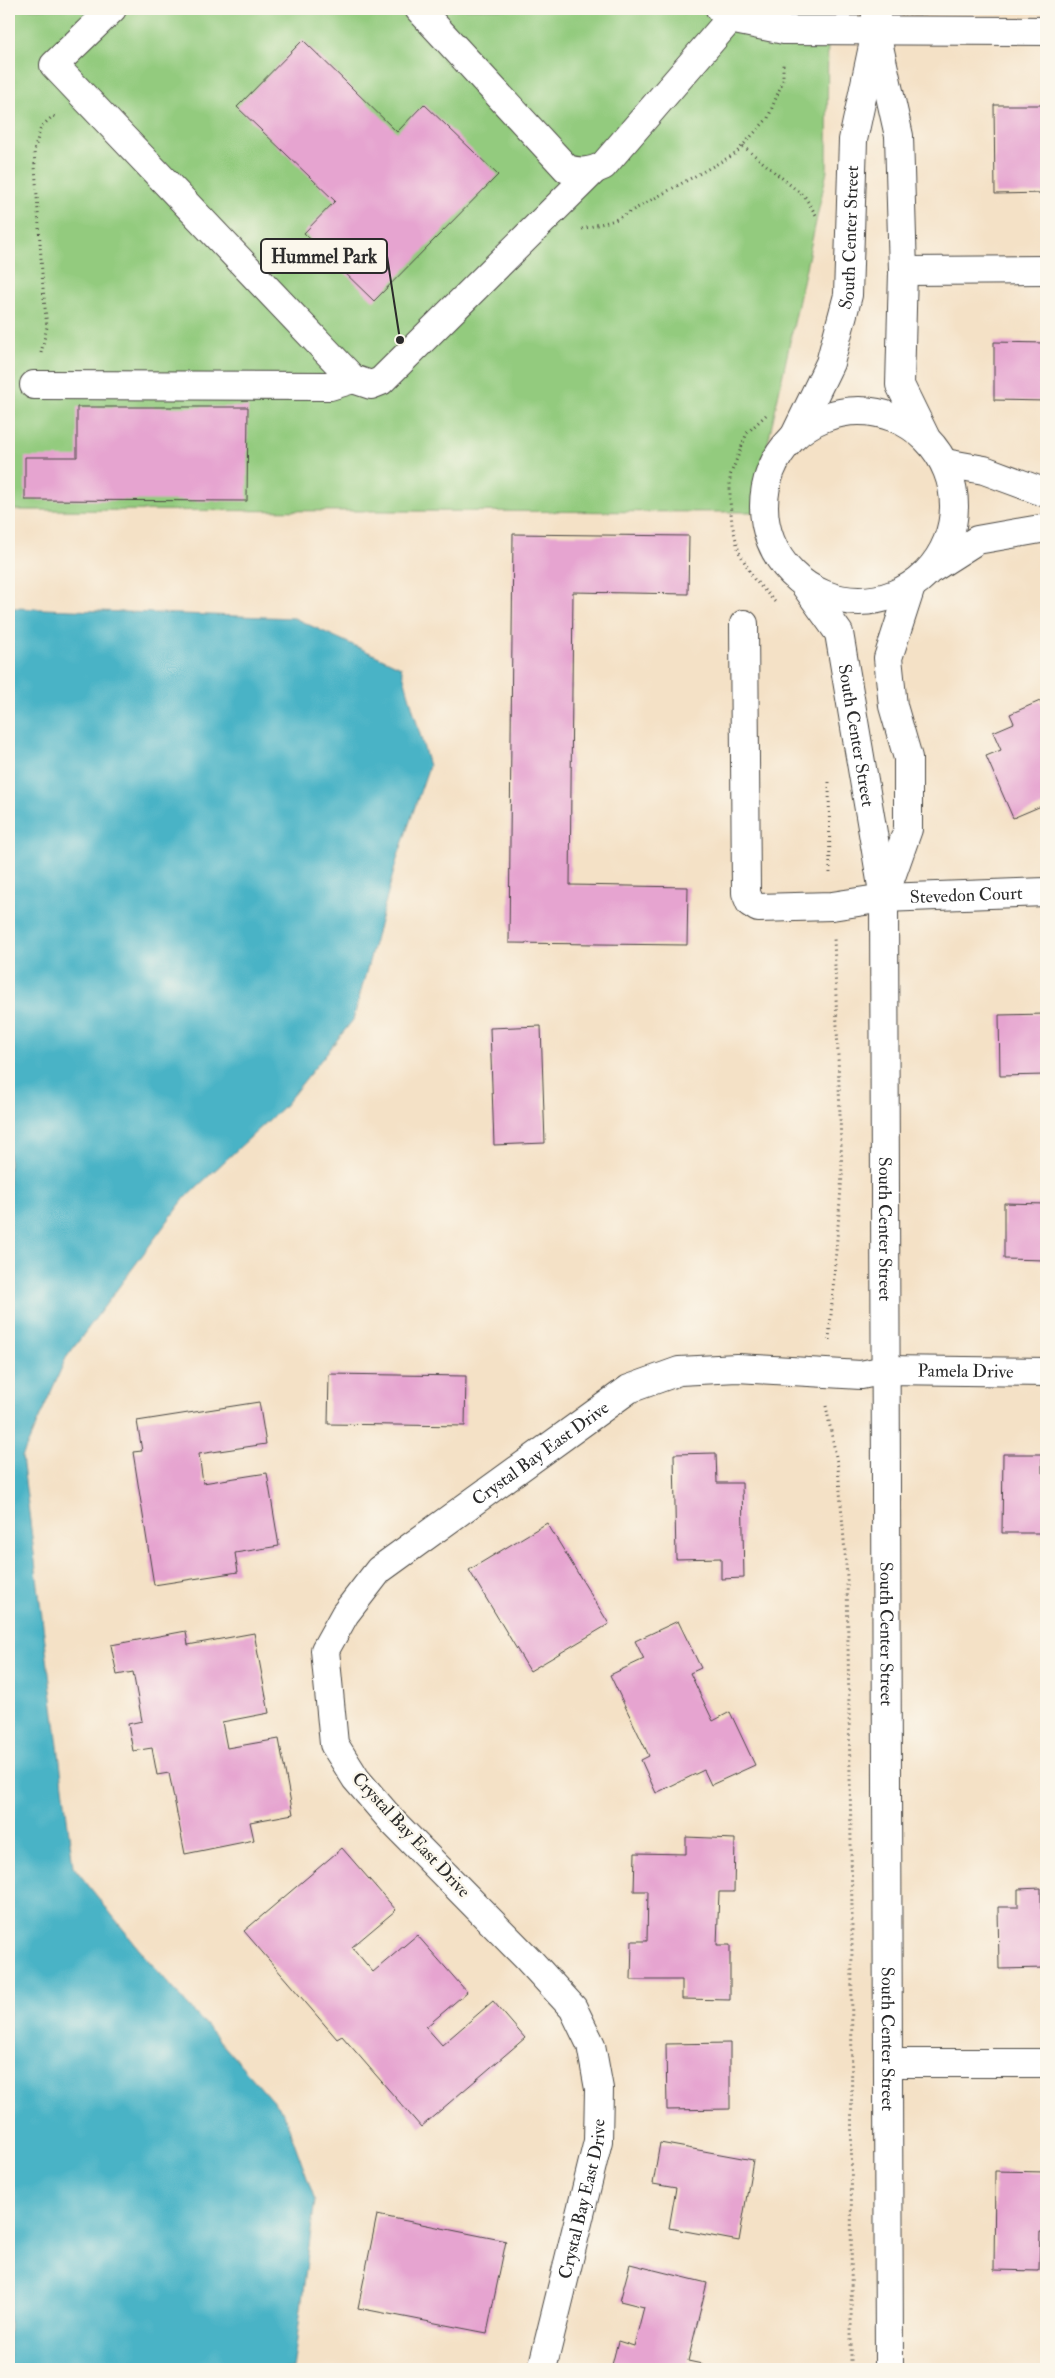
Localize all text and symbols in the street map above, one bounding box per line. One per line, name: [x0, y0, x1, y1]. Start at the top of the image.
street label: South Center Street: [833, 165, 864, 312]
callout: Hummel Park: [261, 239, 387, 273]
text: Hummel Park: [271, 245, 378, 269]
street label: South Center Street: [833, 662, 880, 809]
street label: Stevedon Court: [909, 881, 1023, 909]
street label: South Center Street: [873, 1157, 897, 1301]
street label: Pamela Drive: [917, 1359, 1014, 1383]
street label: Crystal Bay East Drive: [467, 1396, 614, 1511]
street label: South Center Street: [875, 1562, 898, 1706]
street label: Crystal Bay East Drive: [347, 1767, 475, 1903]
street label: South Center Street: [876, 1967, 900, 2111]
street label: Crystal Bay East Drive: [553, 2118, 610, 2281]

